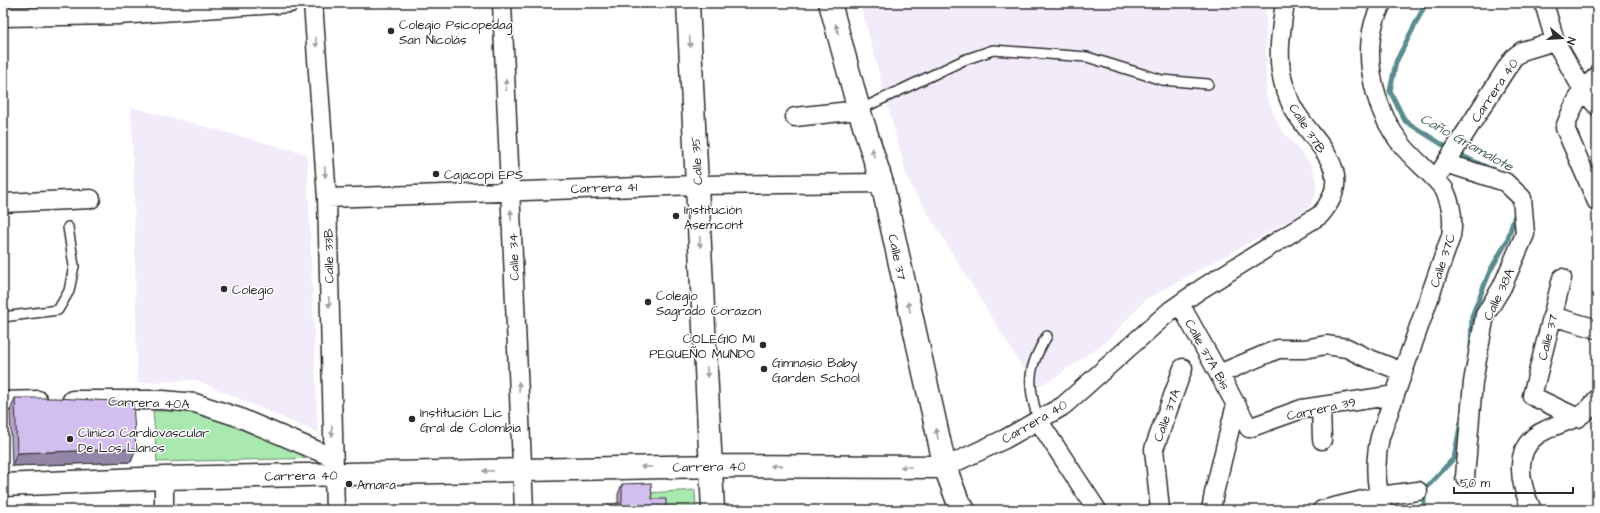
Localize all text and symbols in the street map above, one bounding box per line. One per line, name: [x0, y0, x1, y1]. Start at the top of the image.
place label: Colegio Psicopedag San Nicolás: [399, 16, 513, 49]
north arrow: [1542, 18, 1582, 58]
one-way arrow: [834, 22, 840, 34]
marker: Colegio Psicopedag San Nicolás: [386, 26, 396, 36]
text: N: [1563, 35, 1579, 47]
one-way arrow: [313, 36, 320, 48]
one-way arrow: [687, 36, 693, 49]
street label: Carrera 40: [1467, 55, 1523, 126]
one-way arrow: [503, 78, 509, 91]
street label: Calle 37B: [1284, 100, 1330, 157]
water label: Caño Gramalote: [1416, 109, 1518, 177]
street label: Calle 35: [687, 137, 707, 185]
one-way arrow: [870, 147, 876, 159]
one-way arrow: [321, 166, 328, 178]
place label: Cajacopi EPS: [444, 166, 523, 184]
marker: Cajacopi EPS: [431, 169, 441, 179]
street label: Carrera 41: [570, 178, 638, 198]
place label: Institución Asemcont: [684, 201, 744, 234]
one-way arrow: [508, 208, 514, 221]
marker: Institución Asemcont: [671, 211, 681, 221]
street label: Calle 33B: [320, 229, 338, 283]
street label: Calle 37C: [1426, 231, 1460, 290]
street label: Calle 37: [883, 232, 911, 282]
street label: Calle 34: [504, 233, 524, 281]
one-way arrow: [697, 236, 703, 249]
street label: Calle 38A: [1479, 265, 1519, 323]
place label: Colegio: [232, 281, 274, 300]
marker: Colegio: [219, 284, 229, 294]
place label: Colegio Sagrado Corazon: [656, 287, 762, 321]
one-way arrow: [326, 296, 332, 309]
marker: Colegio Sagrado Corazon: [643, 297, 653, 307]
one-way arrow: [906, 301, 912, 313]
street label: Calle 37: [1534, 312, 1562, 362]
street label: Calle 37A Bis: [1180, 316, 1234, 393]
place label: COLEGIO MI PEQUEÑO MUNDO: [649, 330, 755, 363]
marker: COLEGIO MI PEQUEÑO MUNDO: [758, 340, 768, 350]
place label: Gimnasio Baby Garden School: [772, 354, 860, 387]
marker: Gimnasio Baby Garden School: [759, 364, 769, 374]
one-way arrow: [703, 366, 710, 378]
one-way arrow: [515, 381, 522, 393]
street label: Calle 37A: [1149, 386, 1185, 444]
street label: Carrera 40A: [108, 393, 191, 413]
street label: Carrera 39: [1285, 393, 1357, 425]
street label: Carrera 40: [998, 396, 1071, 448]
place label: Institución Lic Gral de Colombia: [420, 404, 521, 437]
marker: Institución Lic Gral de Colombia: [407, 414, 417, 424]
place label: Clinica Cardiovascular De Los Llanos: [78, 424, 209, 457]
one-way arrow: [329, 425, 335, 438]
one-way arrow: [934, 428, 940, 440]
marker: Clinica Cardiovascular De Los Llanos: [65, 434, 75, 444]
street label: Carrera 40: [672, 457, 746, 477]
one-way arrow: [769, 463, 782, 469]
one-way arrow: [639, 464, 652, 470]
one-way arrow: [899, 464, 912, 470]
street label: Carrera 40: [264, 466, 338, 486]
one-way arrow: [481, 468, 494, 474]
scale bar: [1454, 469, 1573, 495]
text: 50 m: [1460, 475, 1491, 492]
place label: Amara: [357, 476, 396, 494]
marker: Amara: [344, 479, 354, 489]

